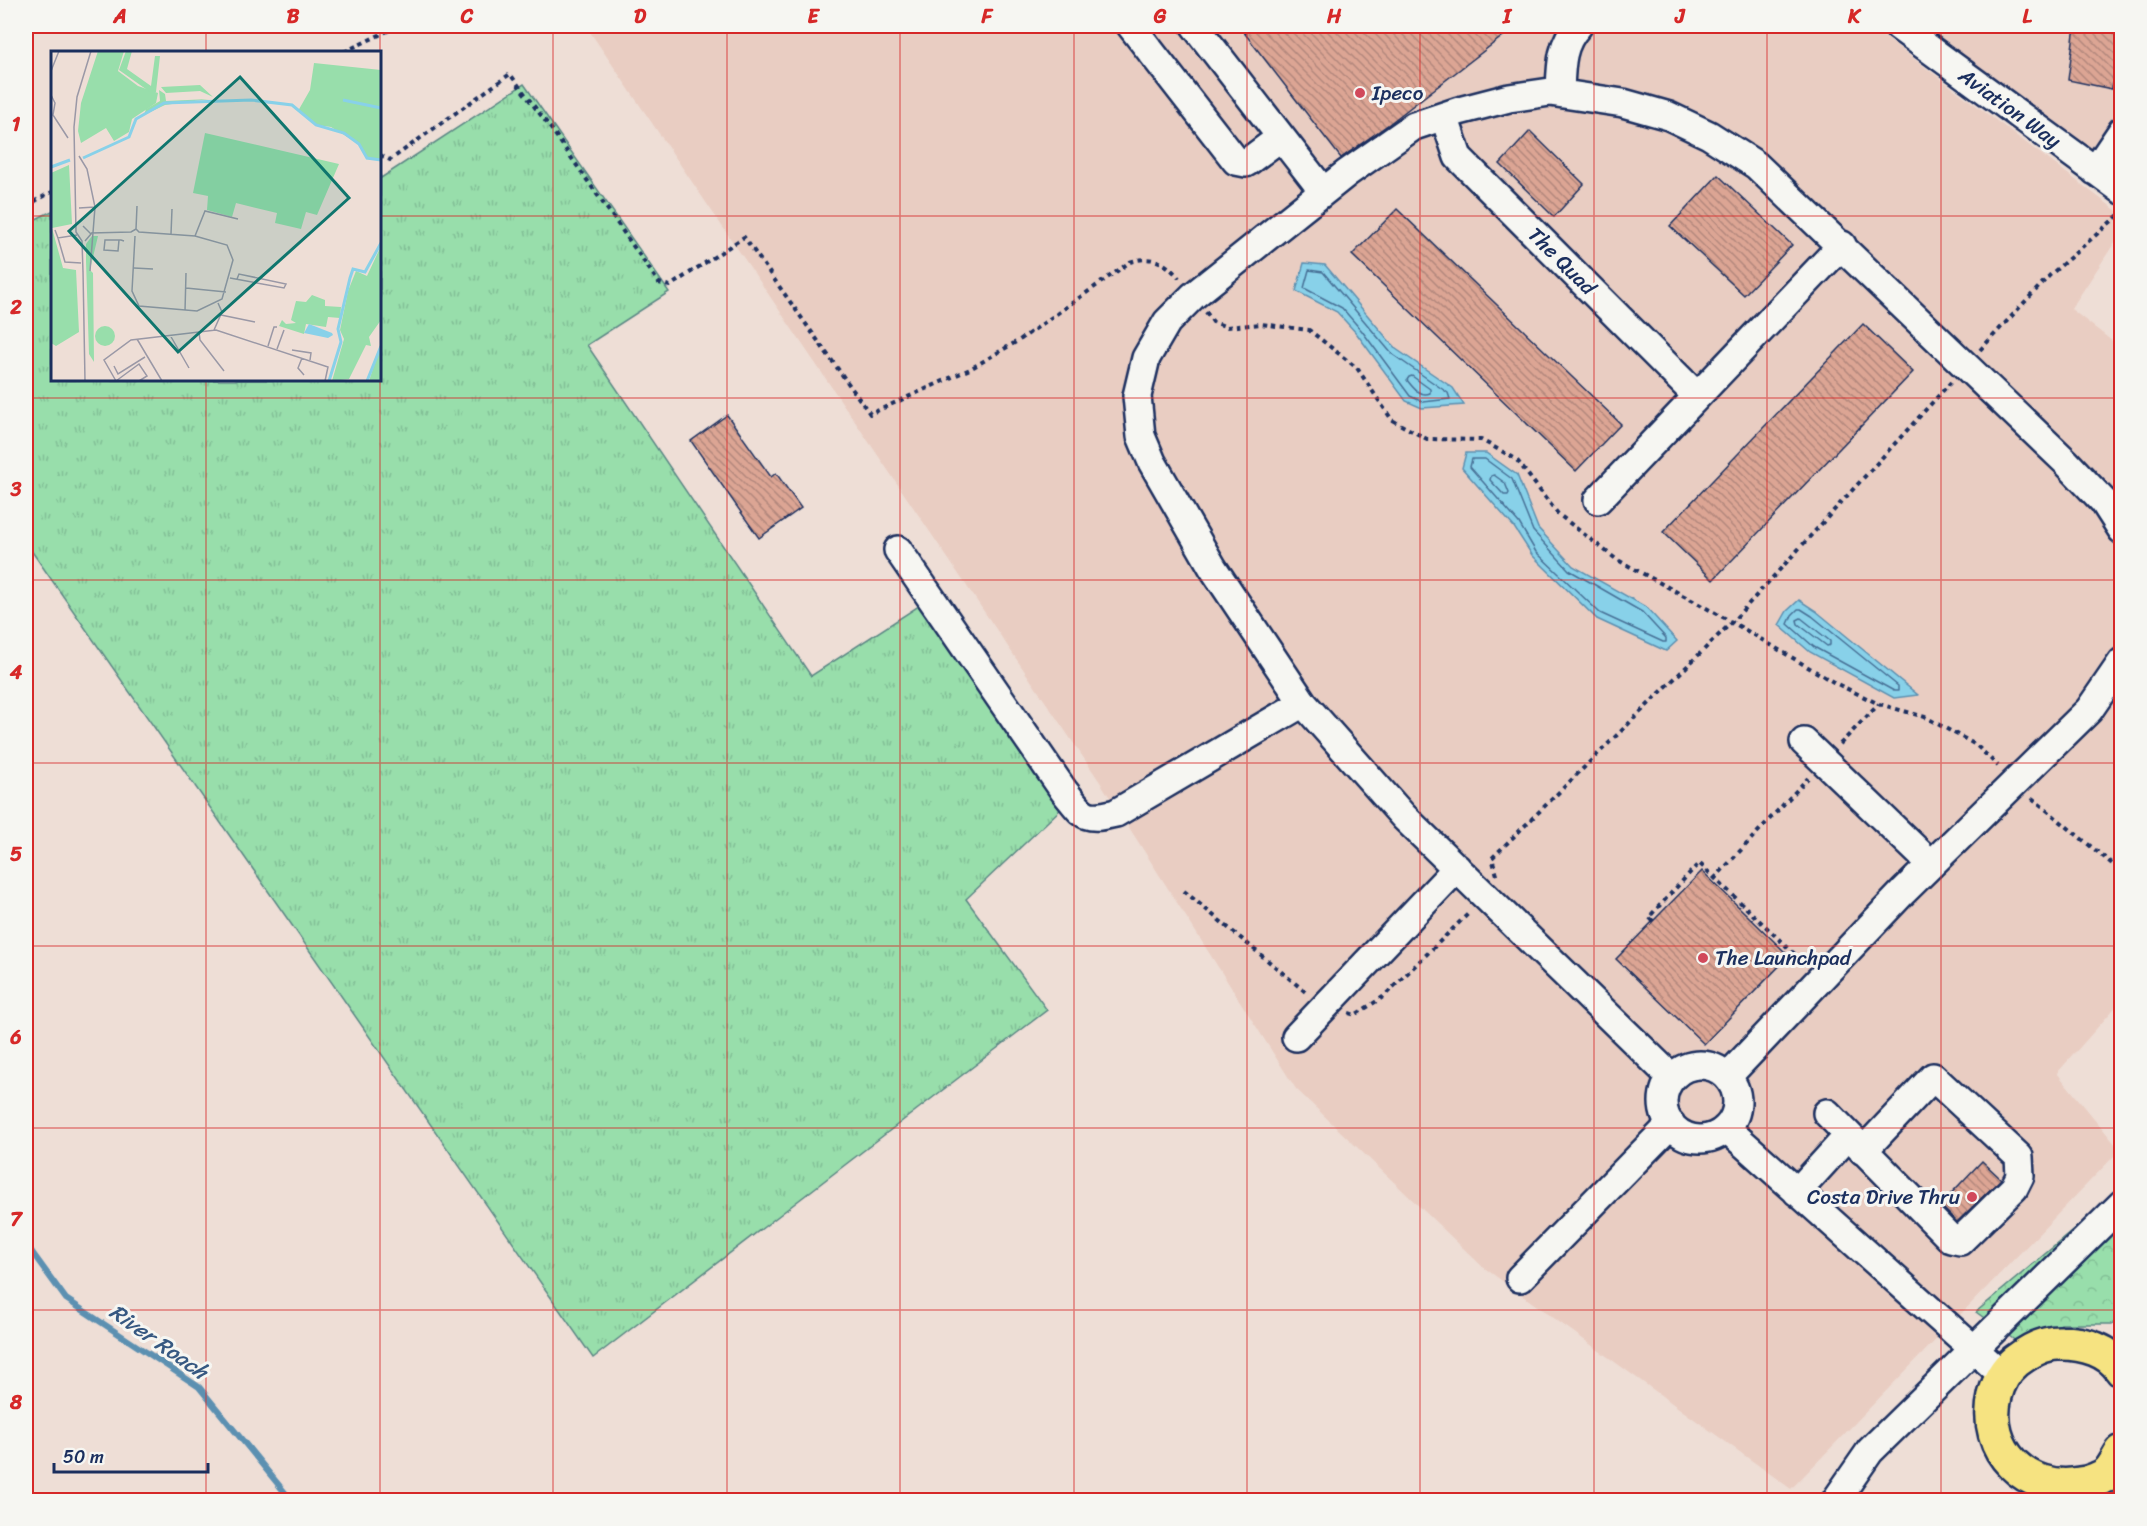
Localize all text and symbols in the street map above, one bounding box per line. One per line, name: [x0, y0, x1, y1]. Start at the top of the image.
text: A: [112, 0, 127, 34]
text: B: [287, 0, 300, 34]
text: C: [460, 0, 474, 34]
text: D: [634, 0, 647, 34]
text: E: [807, 0, 820, 34]
text: F: [981, 0, 994, 34]
text: G: [1153, 0, 1167, 34]
text: H: [1326, 0, 1342, 34]
text: I: [1502, 0, 1513, 34]
text: J: [1674, 0, 1686, 34]
text: K: [1847, 0, 1862, 34]
text: L: [2022, 0, 2032, 34]
inset map: [51, 51, 381, 381]
street label: Aviation Way: [1949, 57, 2070, 159]
place label: Ipeco: [1371, 74, 1424, 112]
marker: Ipeco: [1353, 86, 1367, 100]
text: 1: [12, 107, 21, 142]
street label: The Quad: [1518, 217, 1607, 306]
text: 2: [9, 290, 22, 325]
text: 3: [10, 472, 22, 507]
text: 4: [9, 655, 23, 690]
text: 5: [10, 837, 22, 872]
place label: The Launchpad: [1715, 939, 1853, 977]
marker: The Launchpad: [1696, 951, 1710, 965]
text: 6: [9, 1020, 22, 1055]
place label: Costa Drive Thru: [1807, 1178, 1961, 1216]
marker: Costa Drive Thru: [1965, 1190, 1979, 1204]
text: 7: [10, 1202, 23, 1237]
water label: River Roach: [101, 1293, 218, 1391]
text: 8: [9, 1385, 23, 1420]
scale bar: [54, 1436, 208, 1474]
text: 50 m: [63, 1441, 104, 1473]

